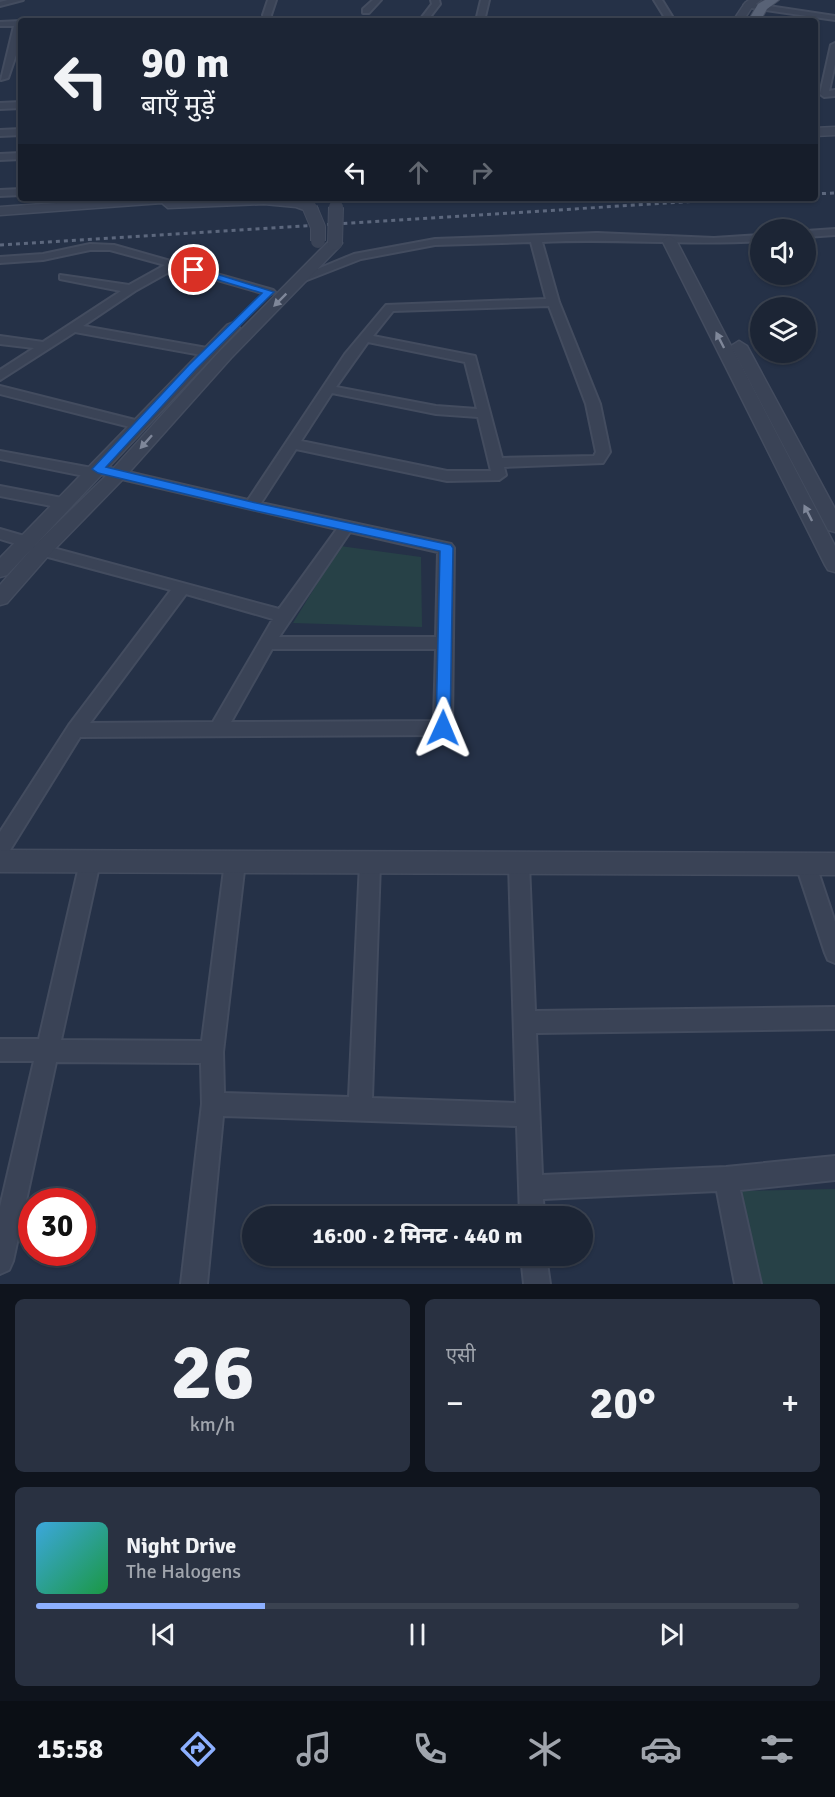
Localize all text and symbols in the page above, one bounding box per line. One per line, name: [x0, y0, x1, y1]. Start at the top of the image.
text: 90 m: [141, 38, 230, 89]
icon: left: [42, 42, 120, 120]
text: बाएँ मुड़ें: [141, 89, 215, 122]
icon: left: [339, 156, 372, 189]
icon: ahead: [402, 156, 435, 189]
icon: right: [465, 156, 498, 189]
map controls: [750, 219, 816, 363]
button: sound: [750, 219, 816, 285]
pin: [168, 244, 219, 295]
icon: arrive: [177, 253, 210, 286]
one-way arrow: [274, 293, 288, 307]
button: layers: [750, 297, 816, 363]
one-way arrow: [715, 331, 725, 348]
one-way arrow: [140, 434, 153, 449]
one-way arrow: [804, 505, 813, 522]
position arrow: [411, 696, 475, 760]
speed limit sign: 30: [18, 1188, 96, 1266]
text: 16:00 · 2 मिनट · 440 m: [312, 1222, 523, 1249]
text: 26: [170, 1325, 255, 1421]
text: एसी: [446, 1343, 476, 1368]
text: 20°: [589, 1376, 656, 1431]
text: −: [446, 1383, 464, 1424]
text: +: [781, 1383, 799, 1424]
text: km/h: [190, 1412, 235, 1437]
text: Night Drive: [126, 1532, 236, 1559]
text: The Halogens: [126, 1559, 241, 1584]
icon: previous: [147, 1618, 180, 1651]
icon: pause: [401, 1618, 434, 1651]
icon: next: [655, 1618, 688, 1651]
icon: directions: [177, 1728, 219, 1770]
icon: music: [293, 1728, 335, 1770]
icon: phone: [409, 1728, 451, 1770]
icon: climate: [524, 1728, 566, 1770]
icon: car: [640, 1728, 682, 1770]
icon: filters: [756, 1728, 798, 1770]
text: 15:58: [37, 1733, 103, 1766]

